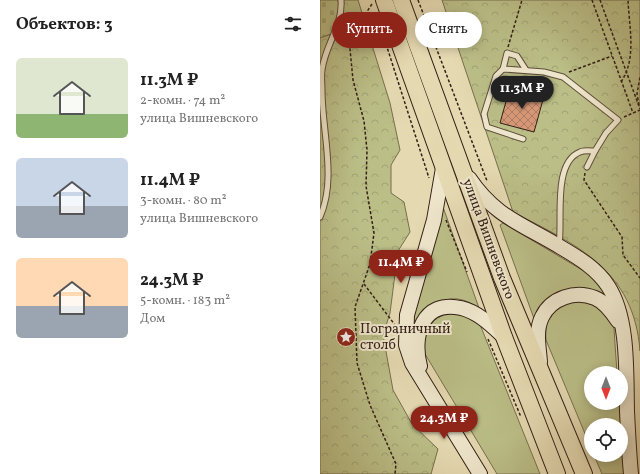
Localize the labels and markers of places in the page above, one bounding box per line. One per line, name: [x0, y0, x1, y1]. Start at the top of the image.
pin: 11.3M ₽: [485, 76, 559, 110]
pin: 11.4M ₽: [364, 250, 438, 284]
place label: Пограничный столб: [360, 320, 451, 355]
place icon: Пограничный столб: [335, 326, 357, 348]
pin: 24.3M ₽: [407, 406, 481, 440]

